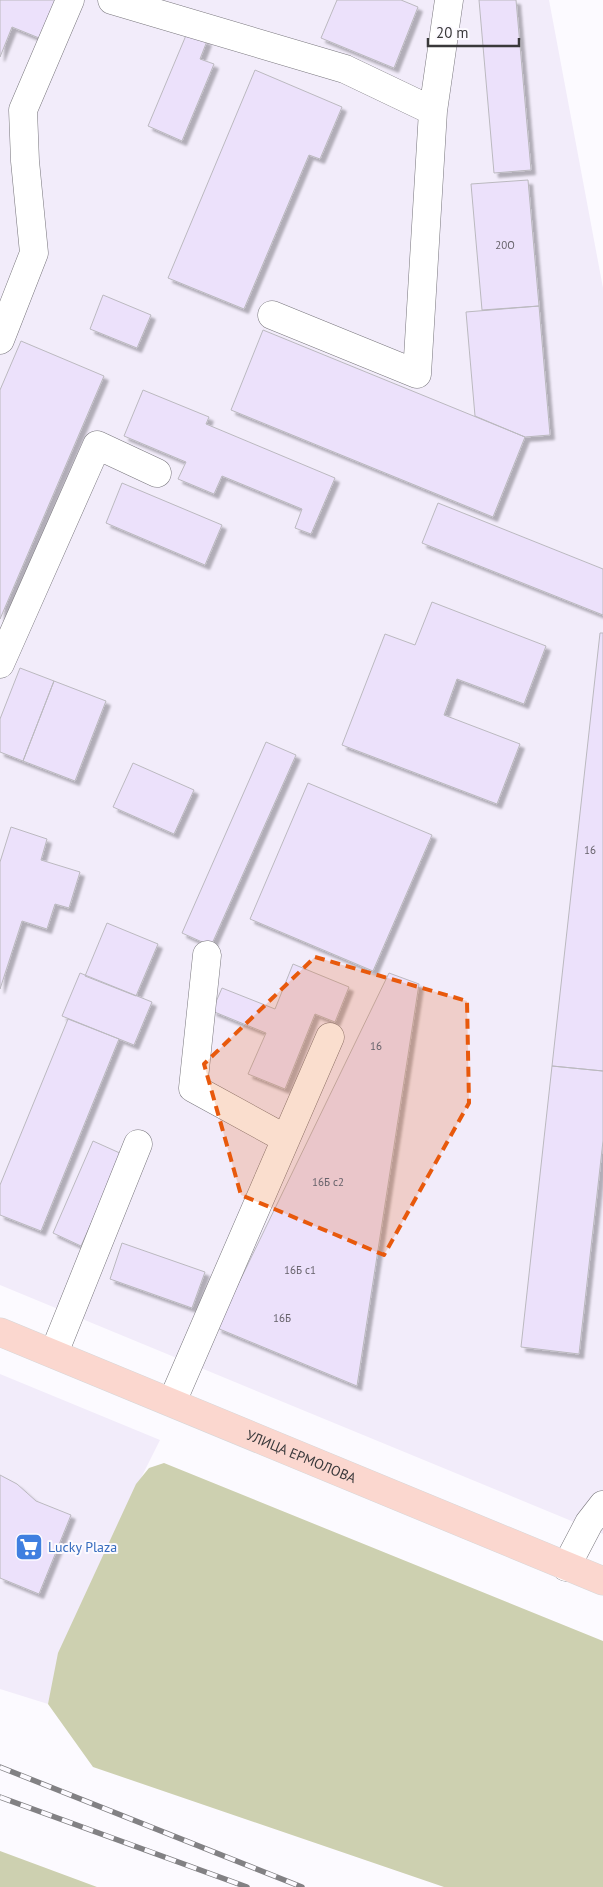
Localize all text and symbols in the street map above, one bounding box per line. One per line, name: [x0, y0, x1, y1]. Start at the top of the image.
scale bar: [428, 15, 519, 47]
text: 20 m: [436, 23, 469, 42]
house number: 20О: [495, 238, 515, 252]
house number: 16: [584, 843, 596, 857]
house number: 16: [370, 1039, 382, 1053]
house number: 16Б с2: [312, 1175, 344, 1189]
house number: 16Б с1: [284, 1263, 316, 1277]
house number: 16Б: [273, 1311, 291, 1325]
street label: УЛИЦА ЕРМОЛОВА: [244, 1426, 360, 1487]
supermarket icon: Lucky Plaza: [14, 1532, 44, 1562]
place label: Lucky Plaza: [48, 1538, 117, 1556]

